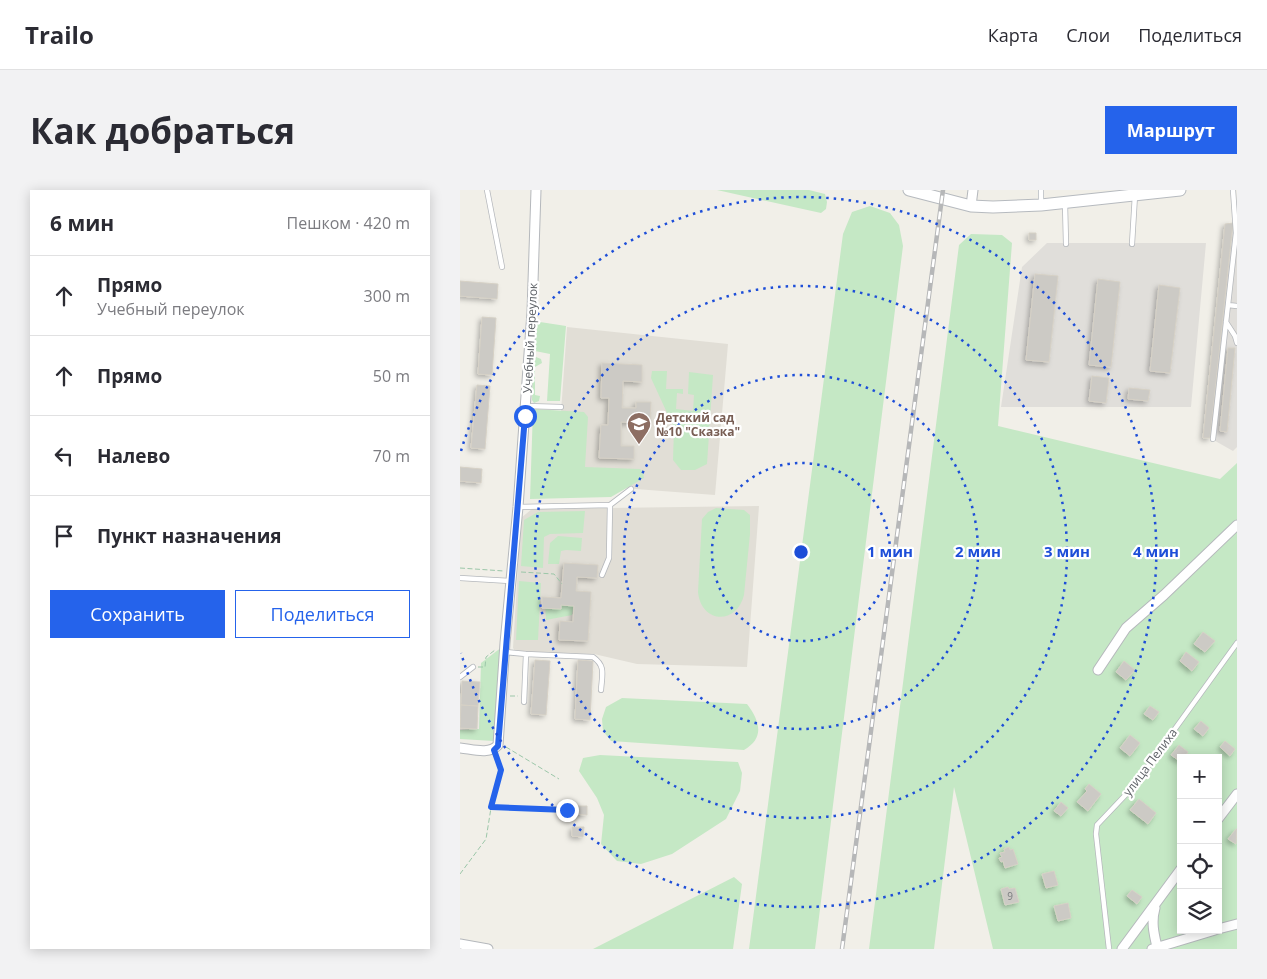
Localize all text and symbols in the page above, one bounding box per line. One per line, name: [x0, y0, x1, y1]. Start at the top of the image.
text: Trailo: [25, 18, 94, 51]
text: Карта: [988, 23, 1038, 47]
text: Слои: [1066, 23, 1110, 47]
text: Поделиться: [1138, 23, 1242, 47]
button: Маршрут: [1105, 106, 1237, 154]
text: Как добраться: [30, 107, 295, 154]
text: 6 мин: [50, 209, 114, 237]
text: Пешком · 420 m: [287, 212, 410, 234]
text: Прямо: [97, 272, 162, 298]
street label: Учебный переулок: [519, 281, 541, 394]
icon: ahead: [50, 282, 78, 310]
text: 300 m: [364, 285, 410, 307]
text: Учебный переулок: [97, 298, 245, 320]
icon: ahead: [50, 362, 78, 390]
text: Прямо: [97, 363, 162, 389]
text: 50 m: [373, 365, 410, 387]
route start: [514, 405, 537, 428]
place label: Детский сад №10 "Сказка": [656, 409, 740, 440]
school or university icon: Детский сад №10 "Сказка": [626, 411, 652, 445]
icon: left: [50, 442, 78, 470]
text: Налево: [97, 443, 170, 469]
text: 70 m: [373, 445, 410, 467]
icon: arrive: [50, 522, 78, 550]
text: Пункт назначения: [97, 523, 282, 549]
text: 1 мин: [867, 541, 913, 561]
text: 2 мин: [955, 541, 1001, 561]
text: 3 мин: [1044, 541, 1090, 561]
text: 4 мин: [1133, 541, 1179, 561]
centre of rings: [792, 543, 810, 561]
button: Сохранить: [50, 590, 225, 638]
button: Поделиться: [235, 590, 410, 638]
street label: улица Пелиха: [1119, 725, 1181, 799]
map controls: [1177, 754, 1222, 934]
button: +: [1177, 754, 1222, 799]
route end: [556, 799, 579, 822]
button: −: [1177, 799, 1222, 844]
button: locate: [1177, 844, 1222, 889]
house number: 9: [1007, 889, 1013, 903]
button: layers: [1177, 889, 1222, 934]

